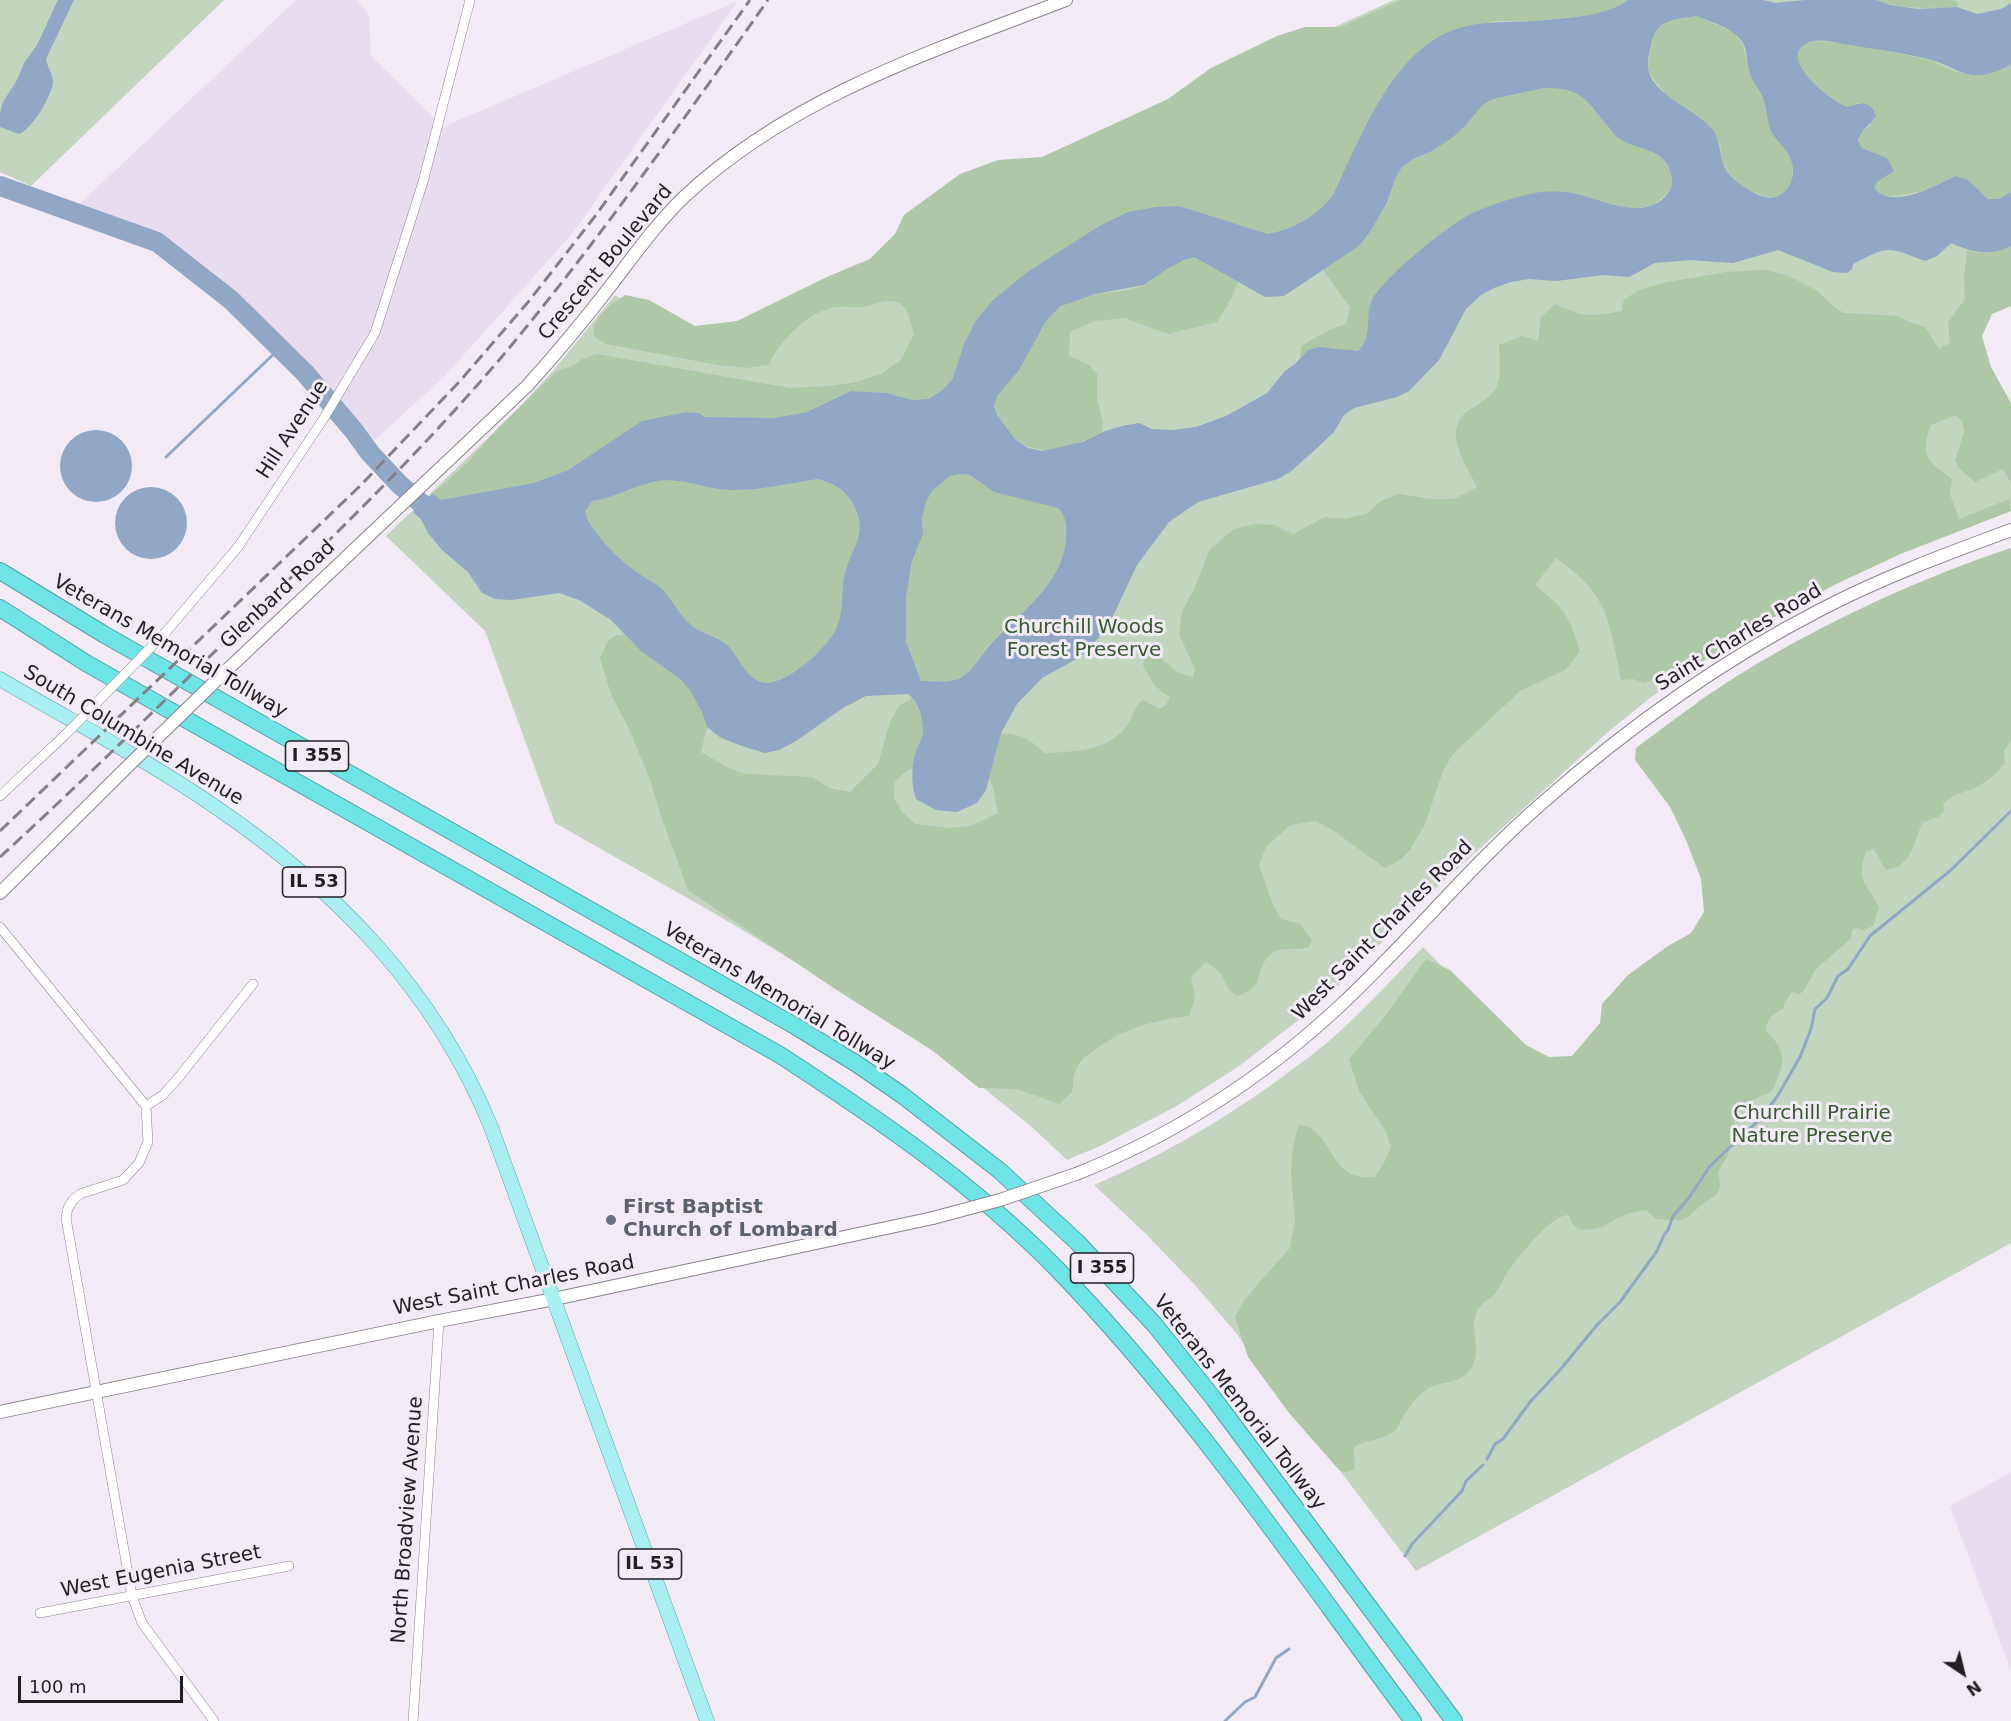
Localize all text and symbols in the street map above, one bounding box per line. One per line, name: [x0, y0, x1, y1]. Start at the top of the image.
street label: Crescent Boulevard: [534, 180, 678, 346]
street label: Hill Avenue: [252, 376, 334, 484]
street label: Glenbard Road: [216, 536, 340, 654]
street label: Veterans Memorial Tollway: [49, 570, 291, 724]
street label: Saint Charles Road: [1652, 579, 1826, 697]
park label: Churchill Woods Forest Preserve: [1004, 616, 1164, 663]
street label: South Columbine Avenue: [19, 661, 247, 811]
road number: I 355: [286, 741, 348, 771]
street label: West Saint Charles Road: [1288, 836, 1478, 1026]
road number: IL 53: [282, 867, 346, 897]
street label: Veterans Memorial Tollway: [659, 918, 899, 1076]
park label: Churchill Prairie Nature Preserve: [1731, 1102, 1893, 1149]
place label: First Baptist Church of Lombard: [623, 1196, 838, 1243]
marker: First Baptist Church of Lombard: [604, 1213, 618, 1227]
street label: West Saint Charles Road: [392, 1251, 636, 1321]
road number: I 355: [1070, 1253, 1134, 1283]
street label: Veterans Memorial Tollway: [1148, 1291, 1330, 1515]
street label: North Broadview Avenue: [387, 1396, 429, 1644]
street label: West Eugenia Street: [59, 1541, 263, 1603]
road number: IL 53: [618, 1549, 682, 1579]
north arrow: [1933, 1643, 1993, 1703]
scale bar: [21, 1664, 186, 1702]
text: 100 m: [29, 1676, 87, 1697]
text: N: [1963, 1677, 1985, 1700]

